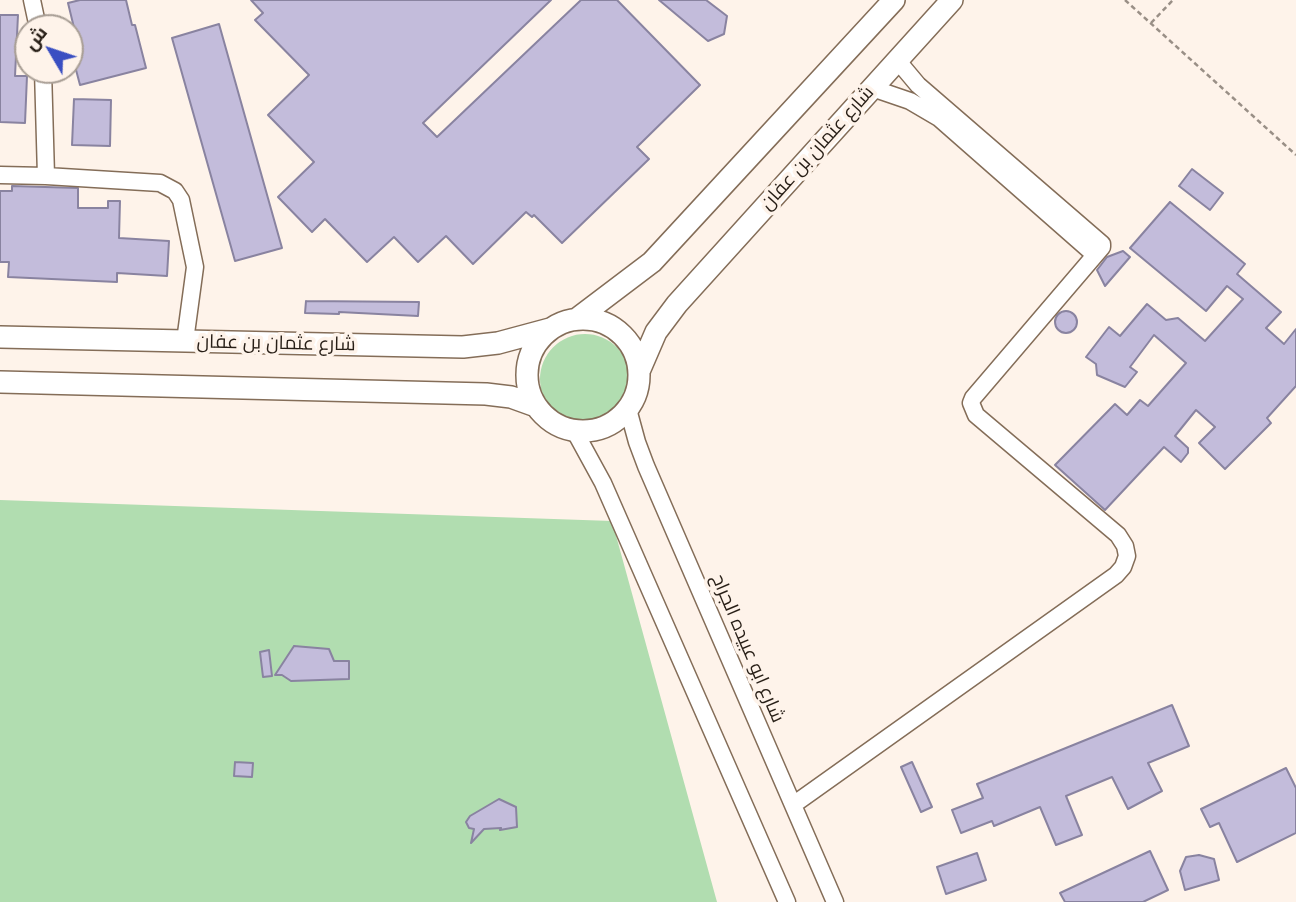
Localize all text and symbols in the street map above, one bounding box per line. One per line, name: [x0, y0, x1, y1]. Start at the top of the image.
north arrow: [14, 14, 84, 84]
text: ش: [16, 19, 52, 55]
street label: شارع عثمان بن عفان: [755, 81, 879, 215]
street label: شارع عثمان بن عفان: [196, 330, 356, 356]
street label: شارع ابو عبيده الجراح: [706, 570, 790, 726]

